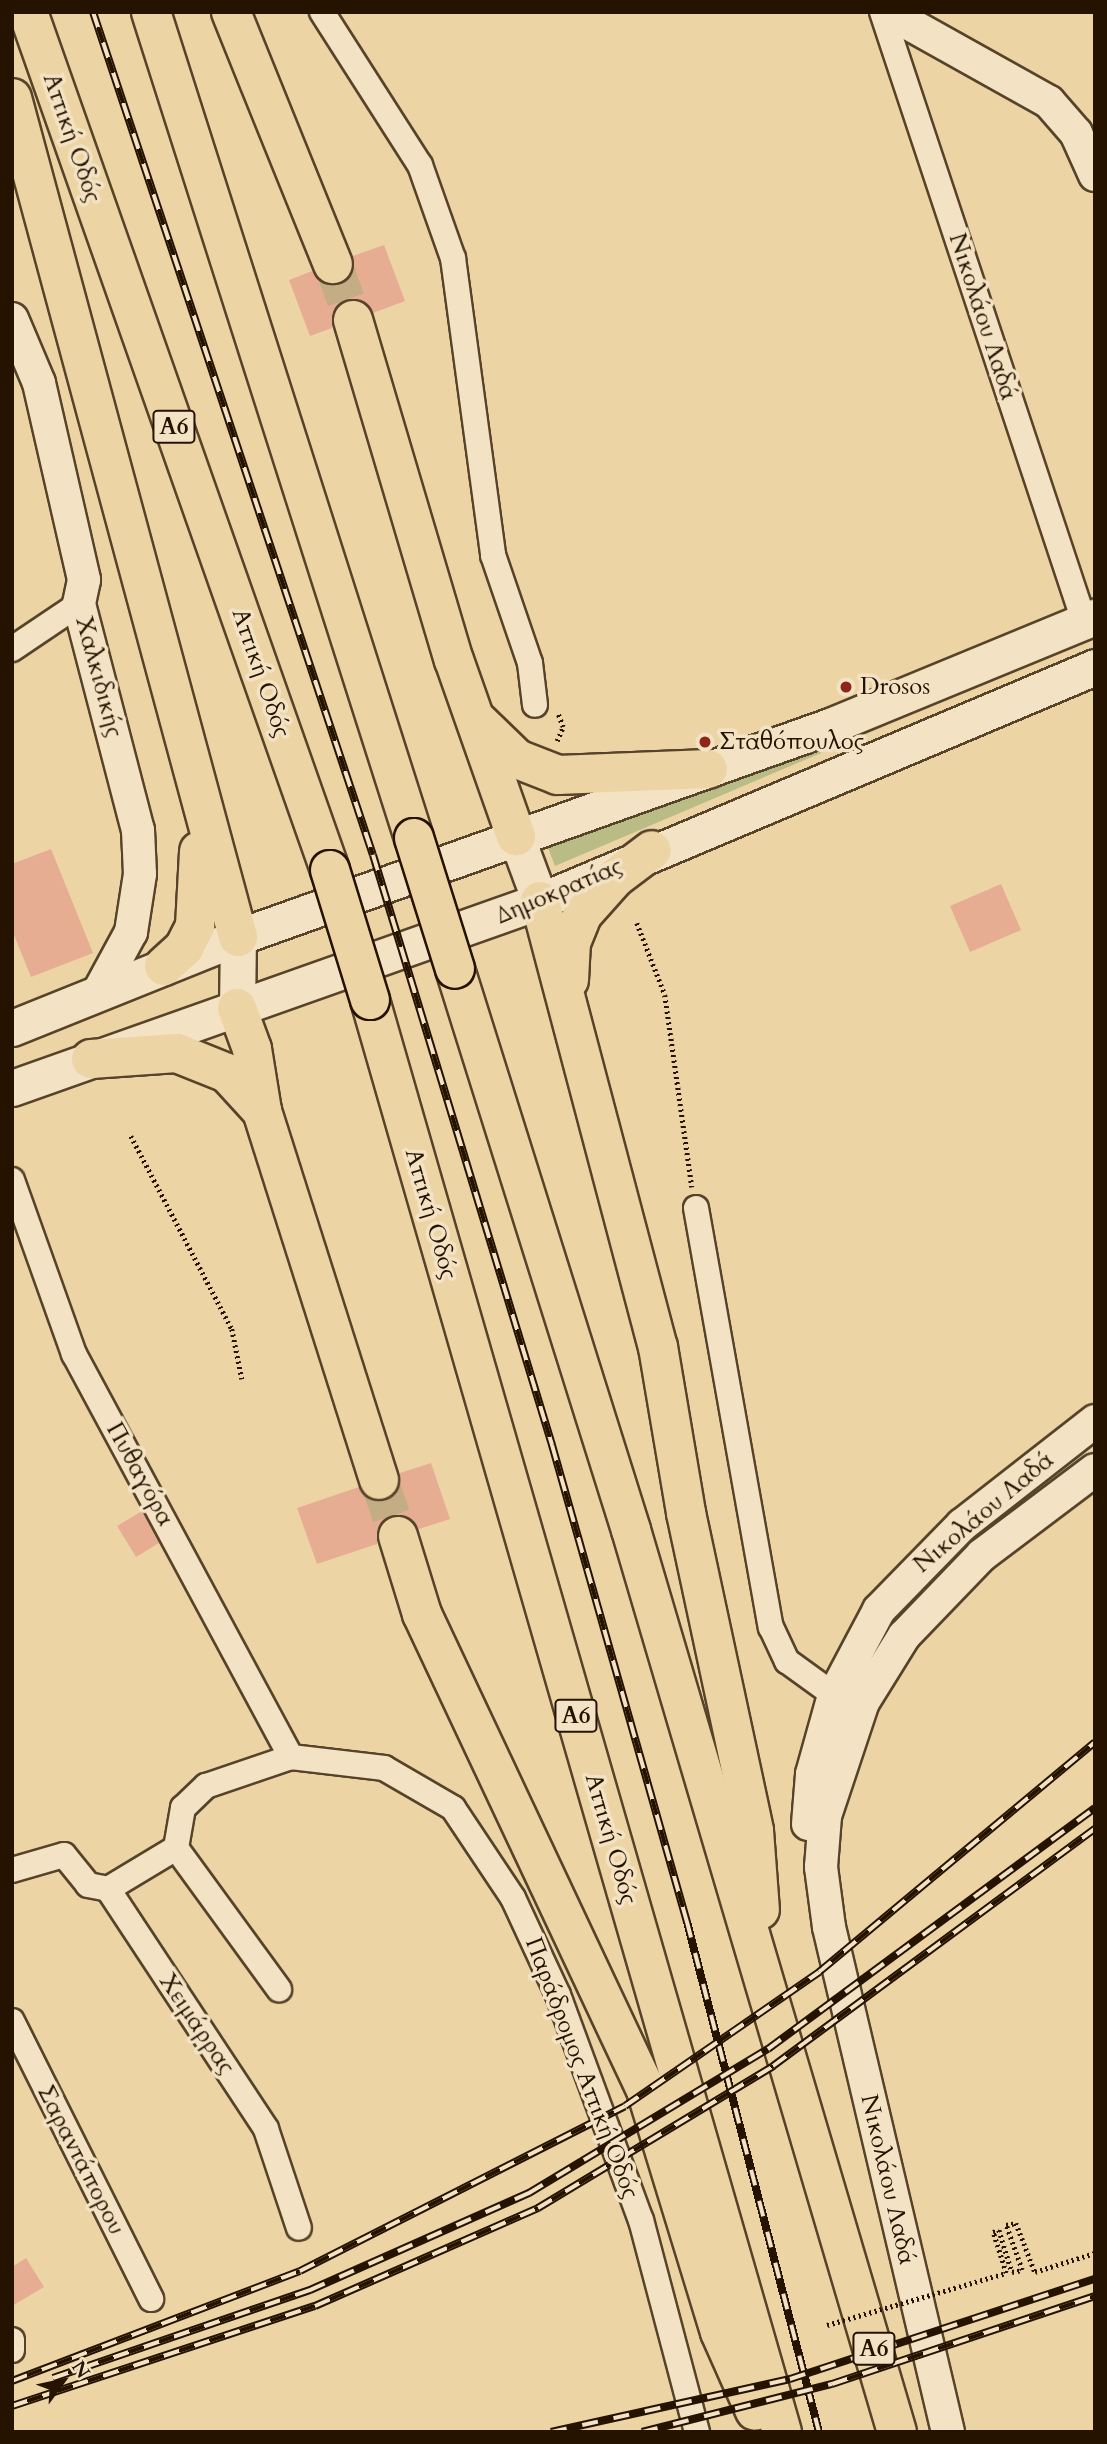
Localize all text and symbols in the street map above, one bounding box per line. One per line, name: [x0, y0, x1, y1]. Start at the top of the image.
street label: Αττική Οδός: [36, 70, 108, 206]
street label: Νικολάου Λαδά: [942, 230, 1024, 404]
road number: Α6: [151, 408, 197, 446]
street label: Αττική Οδός: [225, 605, 297, 741]
street label: Χαλκιδικής: [69, 613, 129, 741]
place label: Drosos: [860, 673, 930, 701]
marker: Drosos: [838, 679, 854, 695]
place label: Σταθόπουλος: [719, 728, 864, 756]
marker: Σταθόπουλος: [697, 734, 713, 750]
street label: Δημοκρατίας: [492, 852, 626, 930]
street label: Αττική Οδός: [399, 1145, 463, 1283]
street label: Πυθαγόρα: [100, 1417, 180, 1531]
street label: Νικολάου Λαδά: [908, 1445, 1060, 1579]
road number: Α6: [553, 1696, 599, 1736]
street label: Αττική Οδός: [579, 1770, 643, 1908]
street label: Παράδρομος Αττική Οδός: [519, 1933, 645, 2203]
street label: Χειμάρρας: [153, 1968, 241, 2080]
street label: Σαραντάπορου: [31, 2080, 131, 2240]
street label: Νικολάου Λαδά: [854, 2092, 922, 2268]
road number: Α6: [851, 2330, 897, 2368]
north arrow: [28, 2346, 98, 2416]
text: N: [65, 2356, 96, 2384]

